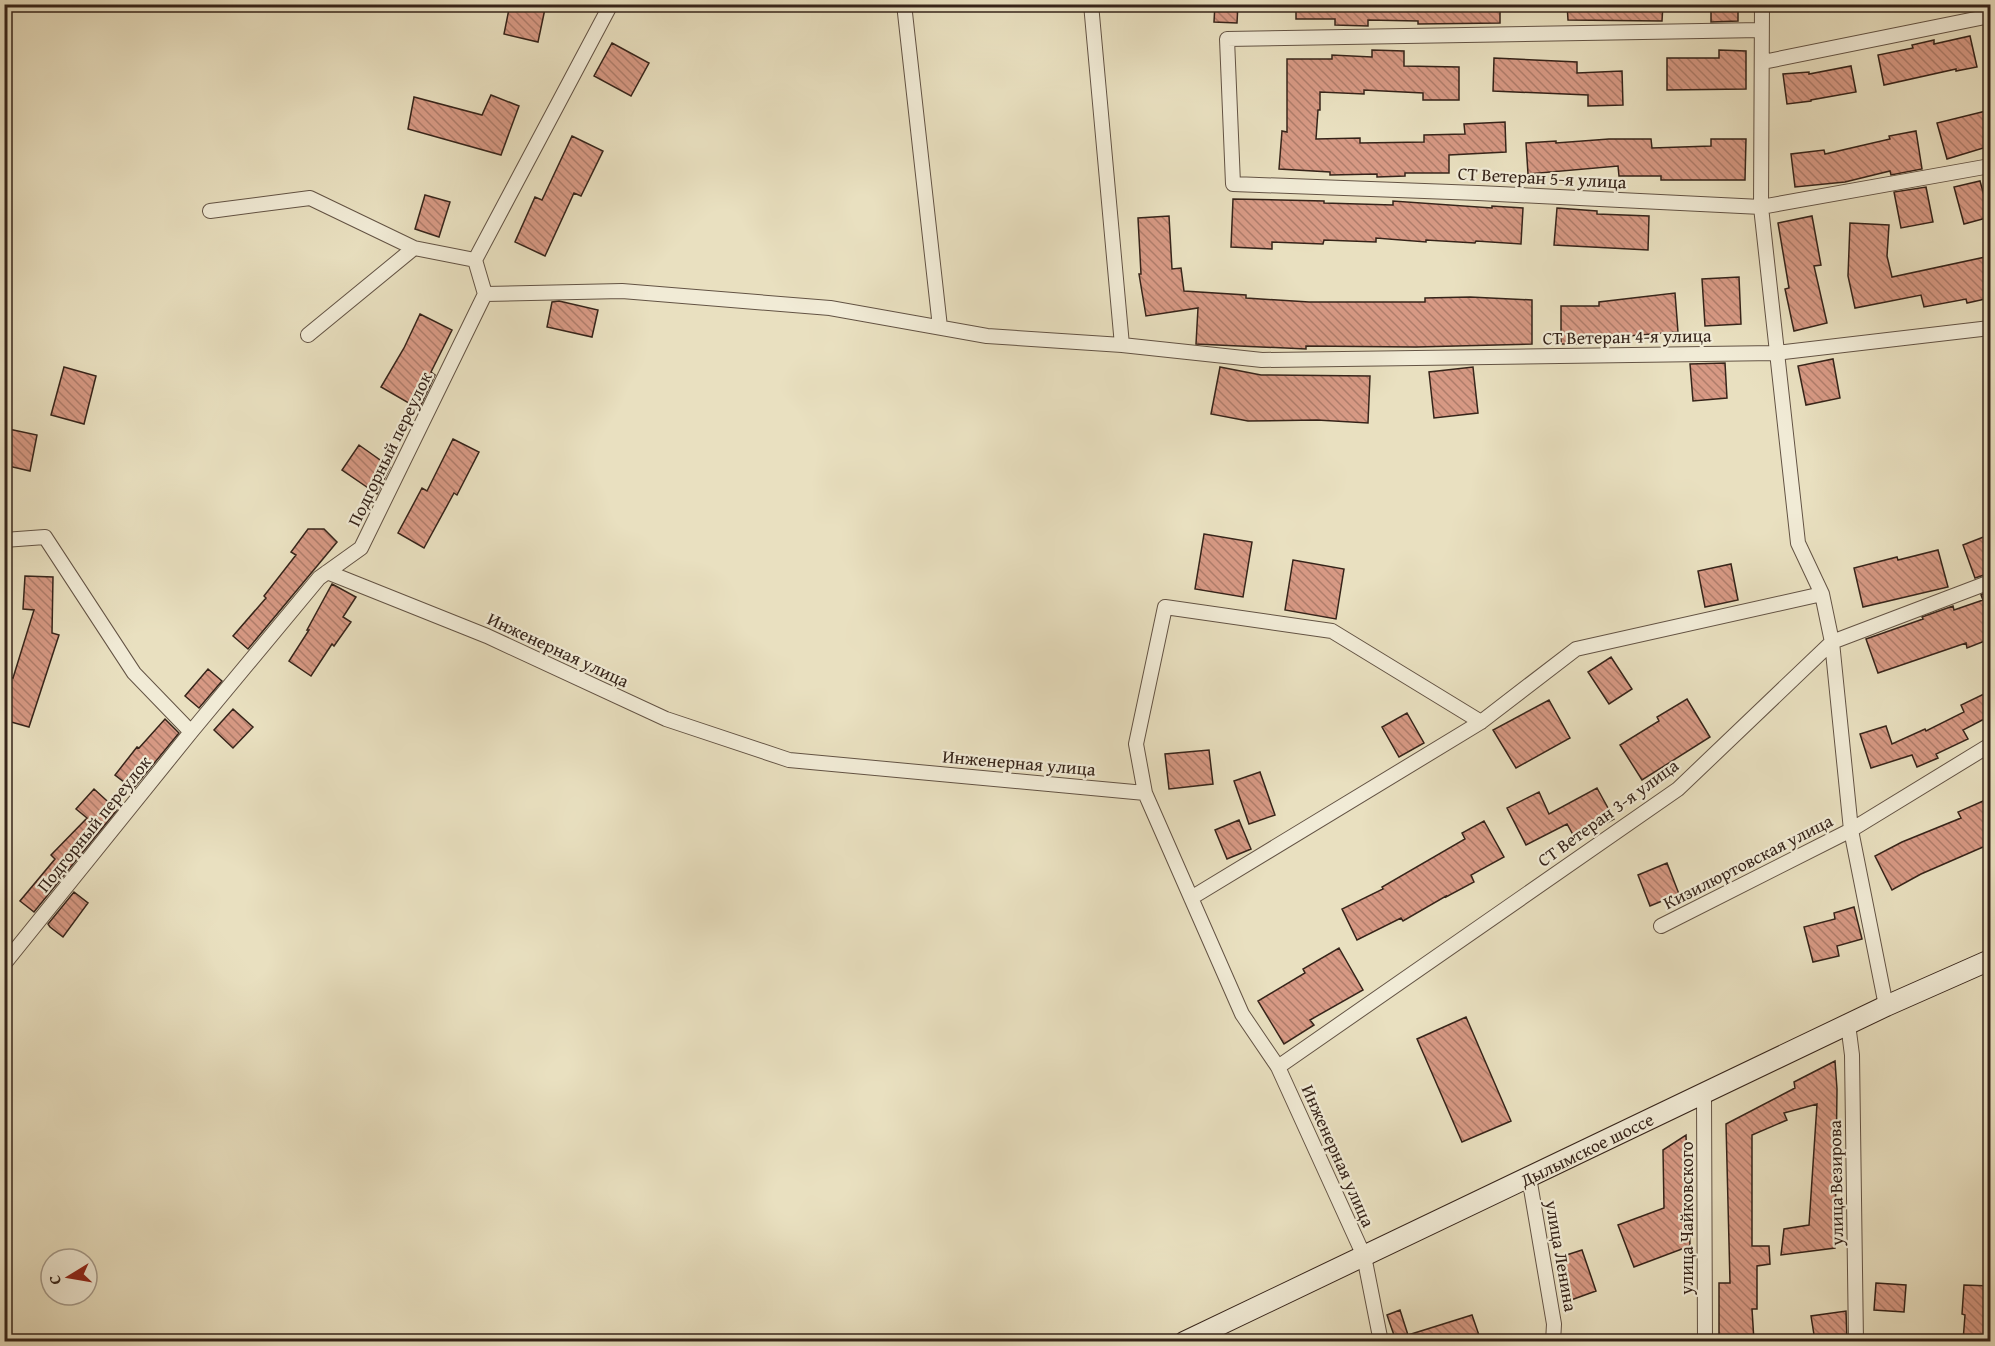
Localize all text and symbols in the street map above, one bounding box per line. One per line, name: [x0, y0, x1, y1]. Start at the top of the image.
street label: СТ Ветеран 5-я улица: [1457, 160, 1627, 195]
street label: СТ Ветеран 4-я улица: [1542, 322, 1712, 351]
street label: Подгорный переулок: [340, 366, 439, 531]
street label: Инженерная улица: [483, 605, 634, 694]
street label: Инженерная улица: [941, 742, 1097, 783]
street label: Подгорный переулок: [30, 749, 158, 898]
street label: СТ Ветеран 3-я улица: [1531, 752, 1684, 873]
street label: Кизилюртовская улица: [1658, 807, 1838, 916]
street label: Инженерная улица: [1295, 1080, 1382, 1232]
street label: Дылымское шоссе: [1514, 1105, 1658, 1194]
street label: улица Везирова: [1821, 1119, 1850, 1247]
street label: улица Чайковского: [1673, 1141, 1700, 1296]
street label: улица Ленина: [1538, 1197, 1585, 1314]
north arrow: [39, 1247, 99, 1307]
text: С: [42, 1273, 67, 1287]

